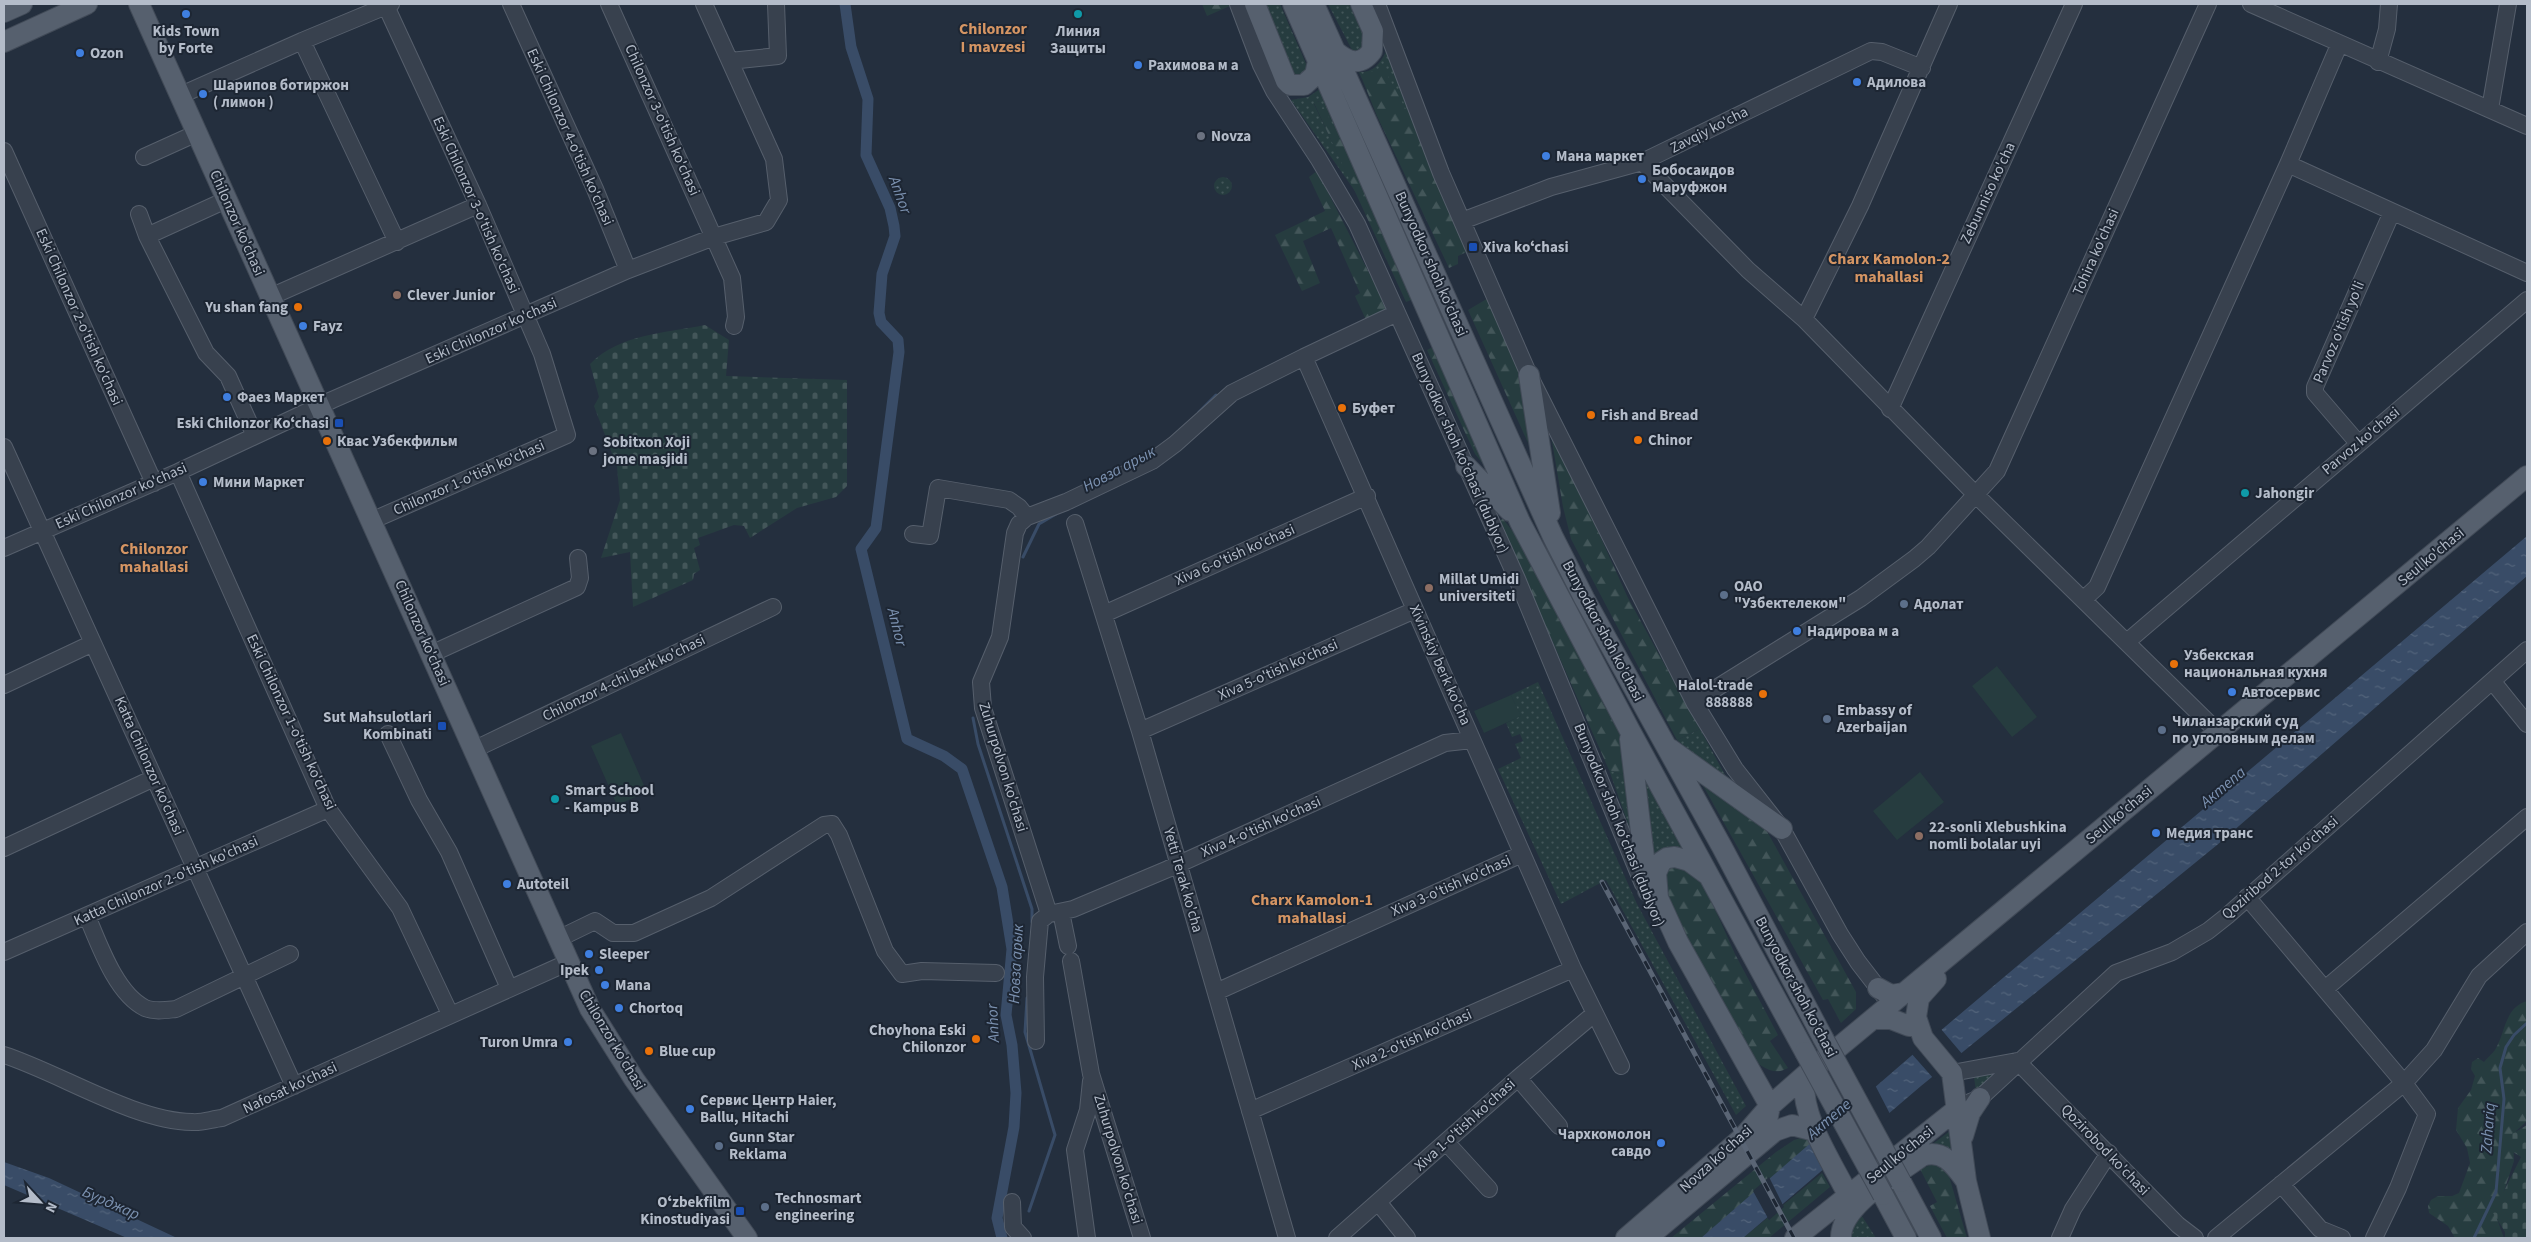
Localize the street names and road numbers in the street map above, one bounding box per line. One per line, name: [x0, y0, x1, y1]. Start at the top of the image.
street label: Chilonzor 3-o'tish ko'chasi: [619, 41, 705, 199]
street label: Eski Chilonzor 4-o'tish ko'chasi: [521, 45, 619, 229]
street label: Zavqiy ko'cha: [1666, 101, 1752, 159]
street label: Eski Chilonzor 3-o'tish ko'chasi: [427, 113, 525, 297]
street label: Zebunniso ko'cha: [1955, 139, 2021, 247]
street label: Chilonzor ko'chasi: [204, 167, 270, 279]
street label: Bunyodkor shoh ko'chasi: [1390, 188, 1472, 340]
street label: Tohira ko'chasi: [2067, 205, 2125, 299]
street label: Eski Chilonzor 2-o'tish ko'chasi: [30, 225, 128, 409]
street label: Parvoz o'tish yo'li: [2308, 278, 2370, 386]
street label: Eski Chilonzor ko'chasi: [422, 293, 560, 369]
street label: Bunyodkor shoh koʻchasi (dublyor): [1406, 349, 1514, 557]
street label: Parvoz ko'chasi: [2317, 402, 2405, 480]
street label: Chilonzor 1-o'tish ko'chasi: [390, 435, 548, 521]
street label: Eski Chilonzor ko'chasi: [52, 458, 190, 534]
street label: Xiva 6-o'tish ko'chasi: [1172, 519, 1298, 591]
street label: Seul ko'chasi: [2393, 523, 2469, 591]
street label: Bunyodkor shoh ko'chasi: [1557, 557, 1649, 705]
street label: Chilonzor ko'chasi: [389, 577, 455, 689]
street label: Xivinskiy berk ko'cha: [1404, 601, 1476, 729]
street label: Chilonzor 4-chi berk ko'chasi: [539, 629, 709, 727]
street label: Eski Chilonzor 1-o'tish ko'chasi: [241, 631, 341, 813]
street label: Xiva 5-o'tish ko'chasi: [1215, 634, 1341, 706]
street label: Katta Chilonzor ko'chasi: [109, 693, 189, 839]
street label: Zuhurpolvon ko'chasi: [973, 700, 1033, 834]
street label: Bunyodkor shoh koʻchasi (dublyor): [1568, 720, 1670, 930]
street label: Seul ko'chasi: [2081, 781, 2157, 849]
street label: Xiva 4-o'tish ko'chasi: [1198, 791, 1324, 863]
street label: Qoziribod 2-tor ko‘chasi: [2217, 811, 2343, 925]
street label: Yetti Terak ko'cha: [1158, 824, 1208, 935]
street label: Katta Chilonzor 2-o'tish ko'chasi: [71, 831, 261, 931]
street label: Xiva 3-o'tish ko'chasi: [1388, 850, 1514, 922]
street label: Bunyodkor shoh ko'chasi: [1750, 913, 1842, 1061]
street label: Chilonzor ko'chasi: [574, 986, 650, 1094]
street label: Xiva 2-o'tish ko'chasi: [1349, 1004, 1475, 1076]
street label: Nafosat ko'chasi: [239, 1057, 341, 1119]
street label: Xiva 1-o'tish ko'chasi: [1410, 1074, 1520, 1176]
street label: Zuhurpolvon ko'chasi: [1088, 1092, 1148, 1226]
street label: Qozirobod ko'chasi: [2056, 1100, 2154, 1200]
street label: Novza ko'chasi: [1675, 1121, 1757, 1197]
street label: Seul ko'chasi: [1862, 1121, 1938, 1189]

